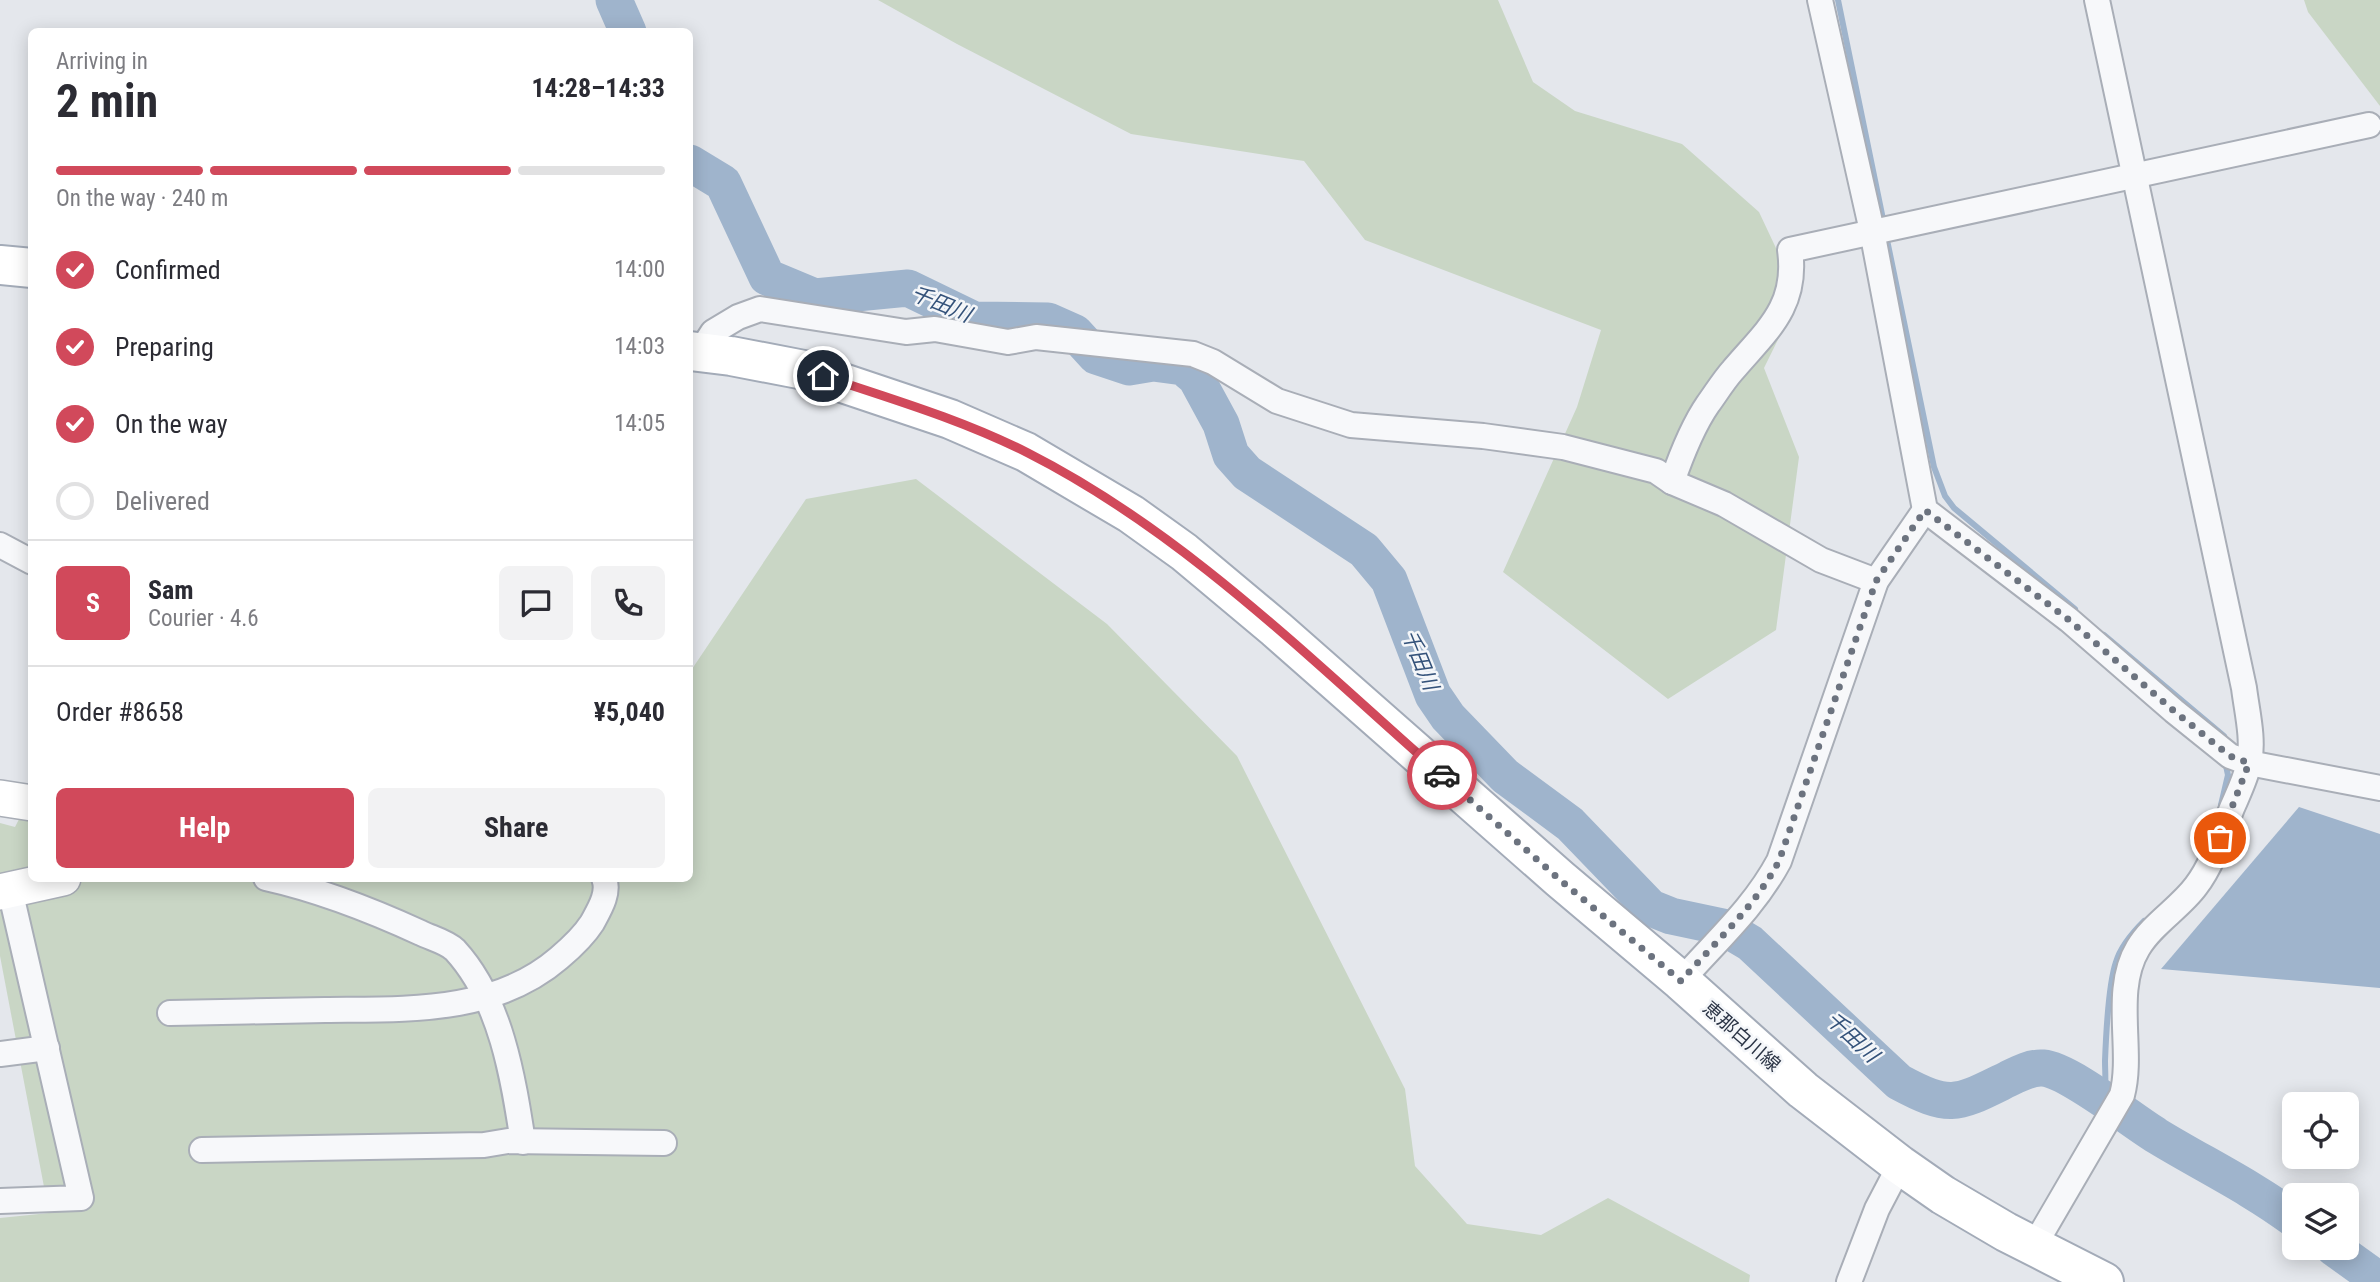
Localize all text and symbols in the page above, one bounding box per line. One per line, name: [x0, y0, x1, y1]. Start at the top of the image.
text: Arriving in: [56, 48, 148, 75]
text: 14:28–14:33: [531, 73, 665, 103]
text: 2 min: [56, 74, 158, 128]
text: On the way · 240 m: [56, 185, 228, 212]
icon: check: [56, 251, 94, 289]
text: Confirmed: [115, 255, 221, 285]
text: 14:00: [614, 256, 665, 283]
water label: 千田川: [907, 281, 977, 328]
icon: check: [56, 328, 94, 366]
text: Preparing: [115, 332, 214, 362]
text: 14:03: [614, 333, 665, 360]
pin: [793, 346, 853, 406]
icon: home: [804, 357, 842, 395]
icon: check: [56, 405, 94, 443]
text: On the way: [115, 409, 228, 439]
text: 14:05: [614, 410, 665, 437]
text: Delivered: [115, 486, 210, 516]
button: chat: [499, 566, 573, 640]
button: phone: [591, 566, 665, 640]
text: Sam: [148, 575, 194, 605]
text: S: [86, 588, 100, 618]
text: Courier · 4.6: [148, 605, 259, 632]
water label: 千田川: [1397, 626, 1444, 696]
text: Order #8658: [56, 697, 184, 727]
text: ¥5,040: [594, 697, 665, 727]
courier: [1407, 740, 1477, 810]
icon: car: [1423, 756, 1461, 794]
button: Help: [56, 788, 354, 868]
button: Share: [368, 788, 665, 868]
pin: [2190, 808, 2250, 868]
icon: bag: [2201, 819, 2239, 857]
street label: 恵那白川線: [1698, 997, 1785, 1076]
water label: 千田川: [1821, 1007, 1885, 1069]
map controls: [2282, 1092, 2359, 1260]
button: locate: [2282, 1092, 2359, 1169]
button: layers: [2282, 1183, 2359, 1260]

